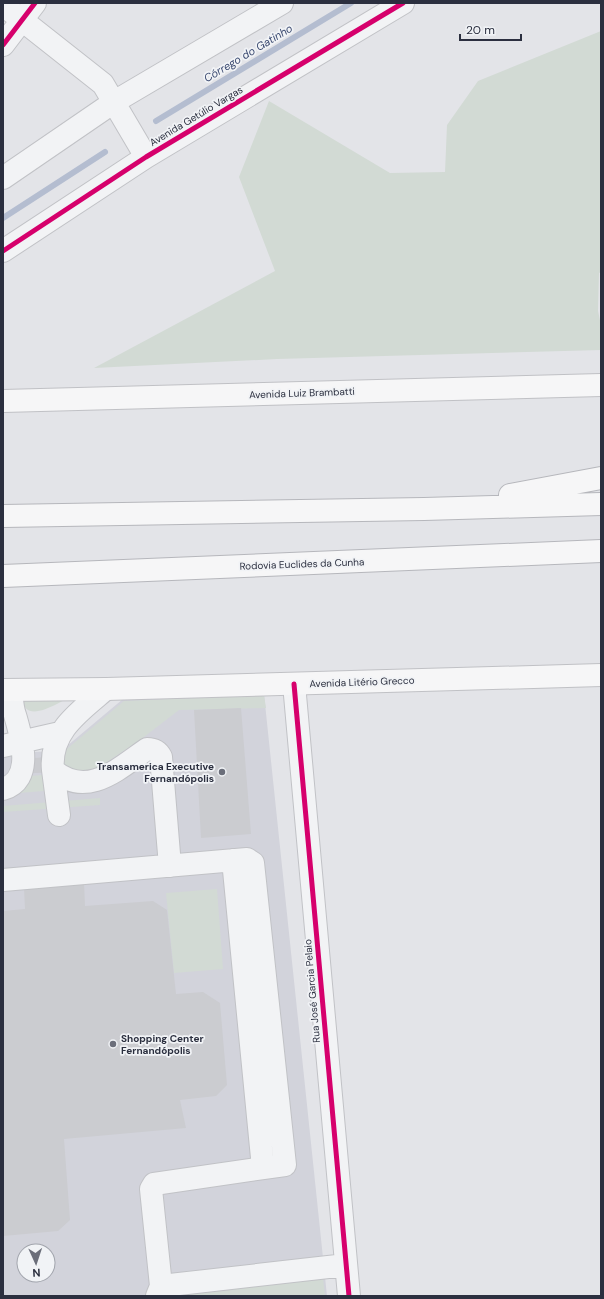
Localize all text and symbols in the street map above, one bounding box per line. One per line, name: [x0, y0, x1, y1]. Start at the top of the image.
scale bar: [460, 16, 521, 42]
water label: Córrego do Gatinho: [201, 21, 295, 85]
text: 20 m: [466, 22, 495, 38]
street label: Avenida Getúlio Vargas: [147, 83, 245, 149]
street label: Avenida Luiz Brambatti: [249, 385, 355, 401]
street label: Rodovia Euclides da Cunha: [239, 555, 365, 573]
street label: Avenida Litério Grecco: [309, 674, 415, 690]
place label: Transamerica Executive Fernandópolis: [97, 760, 214, 785]
marker: Transamerica Executive Fernandópolis: [217, 767, 227, 777]
street label: Rua José Garcia Pelaio: [301, 939, 323, 1043]
place label: Shopping Center Fernandópolis: [121, 1032, 204, 1057]
marker: Shopping Center Fernandópolis: [108, 1039, 118, 1049]
north arrow: [16, 1243, 56, 1283]
text: N: [32, 1266, 41, 1280]

